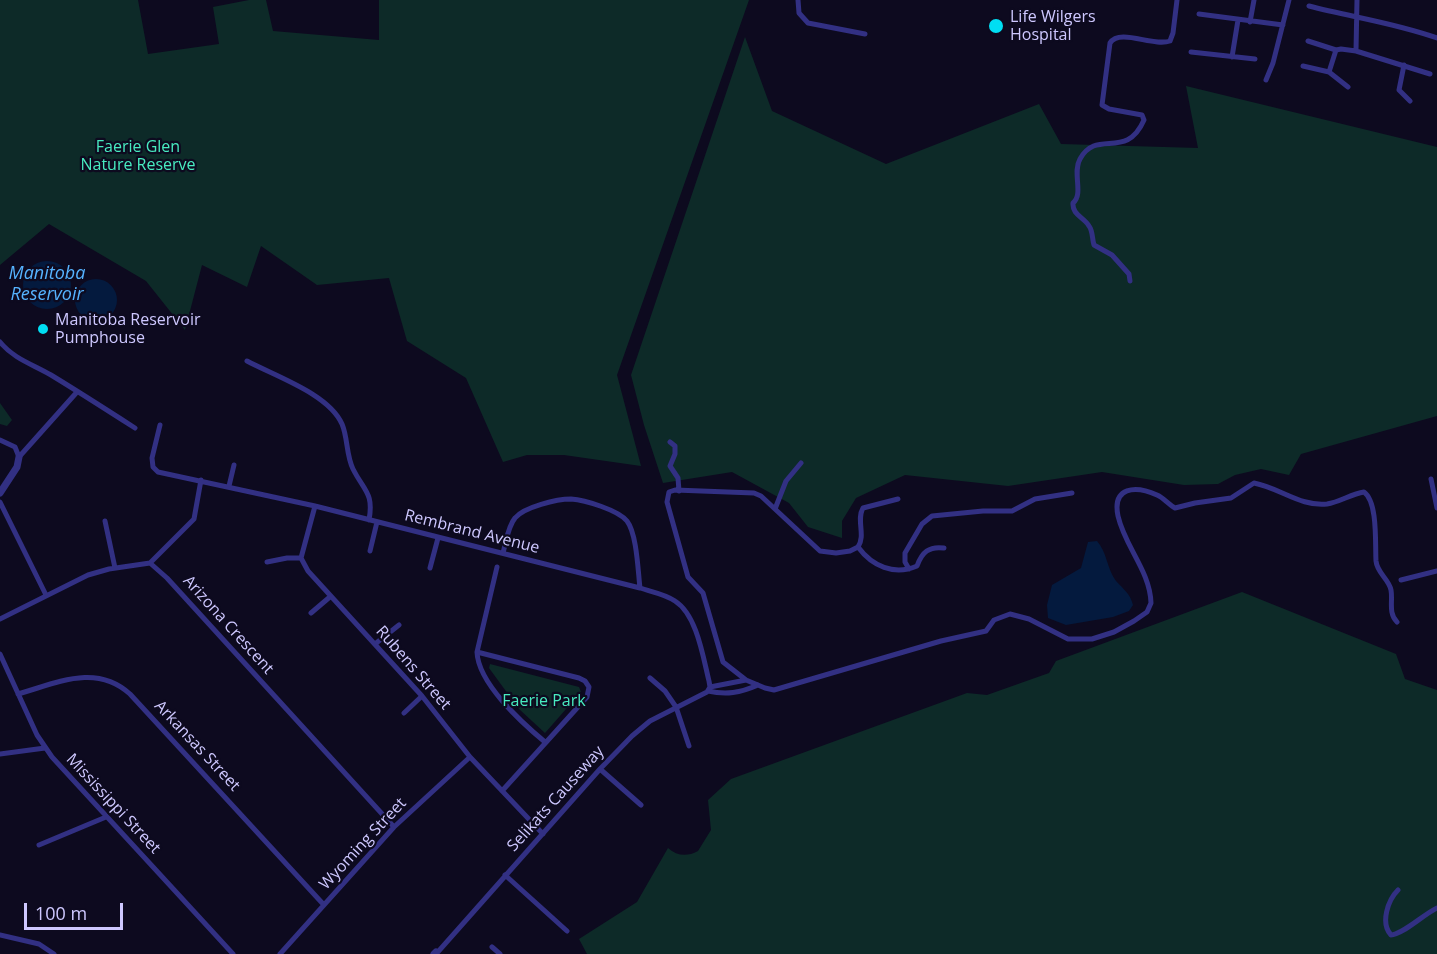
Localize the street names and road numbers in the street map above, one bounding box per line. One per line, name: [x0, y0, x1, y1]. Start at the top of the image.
street label: Rembrand Avenue: [403, 506, 541, 558]
street label: Arizona Crescent: [179, 572, 277, 678]
street label: Rubens Street: [371, 622, 455, 714]
street label: Arkansas Street: [150, 697, 244, 795]
street label: Selikats Causeway: [504, 742, 608, 856]
street label: Mississippi Street: [62, 750, 164, 858]
street label: Wyoming Street: [316, 794, 410, 894]

